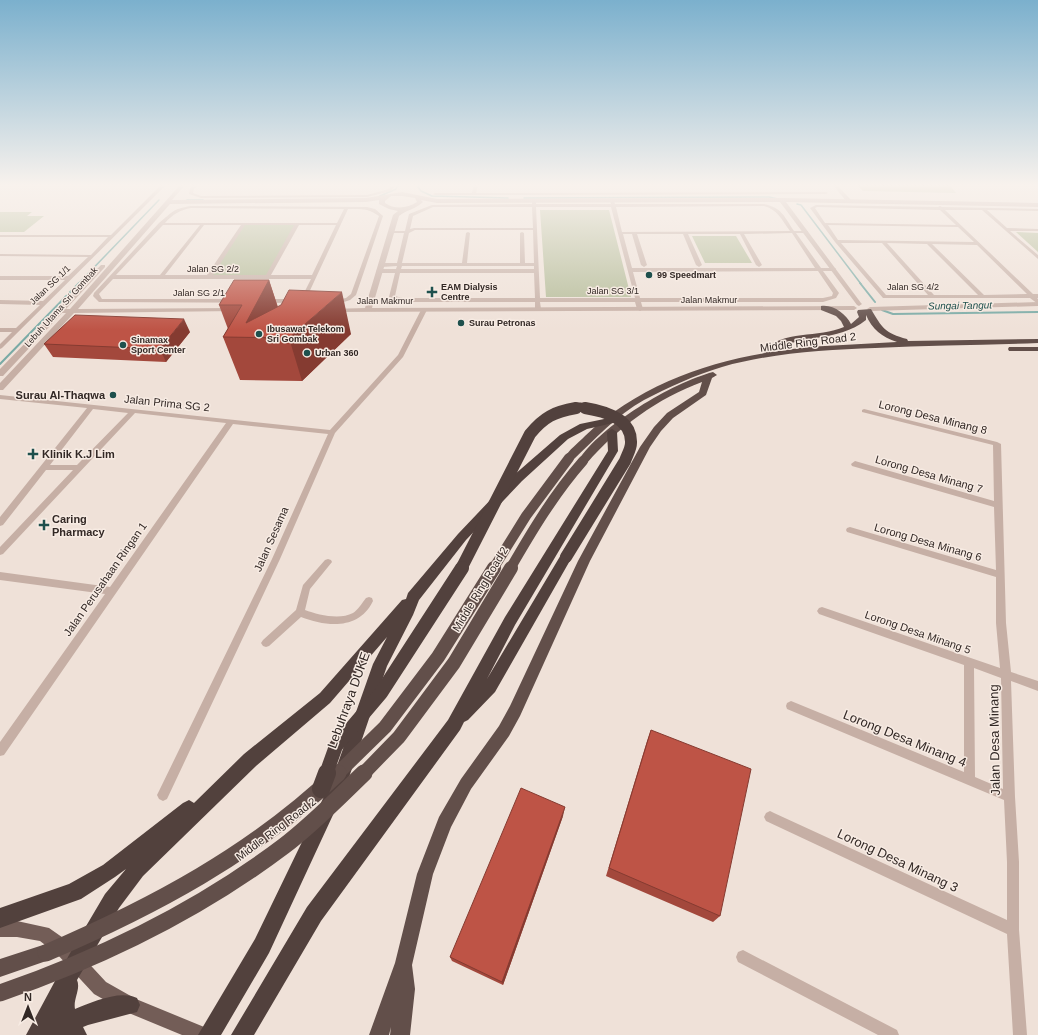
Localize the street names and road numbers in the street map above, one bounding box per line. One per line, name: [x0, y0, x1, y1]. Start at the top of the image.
street label: Jalan SG 1/1: [28, 263, 72, 307]
street label: Jalan SG 2/2: [187, 264, 239, 274]
street label: Lebuh Utama Sri Gombak: [22, 265, 100, 349]
street label: Jalan SG 4/2: [887, 282, 939, 292]
street label: Jalan SG 3/1: [587, 286, 639, 296]
street label: Jalan SG 2/1: [173, 288, 225, 298]
street label: Jalan Makmur: [681, 295, 737, 305]
street label: Jalan Makmur: [357, 296, 413, 306]
street label: Middle Ring Road 2: [759, 330, 857, 354]
street label: Jalan Prima SG 2: [124, 393, 210, 413]
street label: Lorong Desa Minang 8: [878, 398, 988, 436]
street label: Lorong Desa Minang 7: [874, 453, 984, 495]
street label: Jalan Sesama: [251, 504, 291, 573]
street label: Jalan Perusahaan Ringan 1: [61, 520, 149, 638]
street label: Lorong Desa Minang 6: [873, 521, 983, 563]
street label: Middle Ring Road 2: [450, 544, 510, 634]
street label: Lorong Desa Minang 5: [863, 608, 973, 656]
street label: Lebuhraya DUKE: [324, 650, 373, 750]
street label: Jalan Desa Minang: [986, 684, 1003, 796]
street label: Lorong Desa Minang 4: [841, 707, 969, 770]
street label: Middle Ring Road 2: [234, 795, 318, 863]
street label: Lorong Desa Minang 3: [835, 826, 961, 895]

